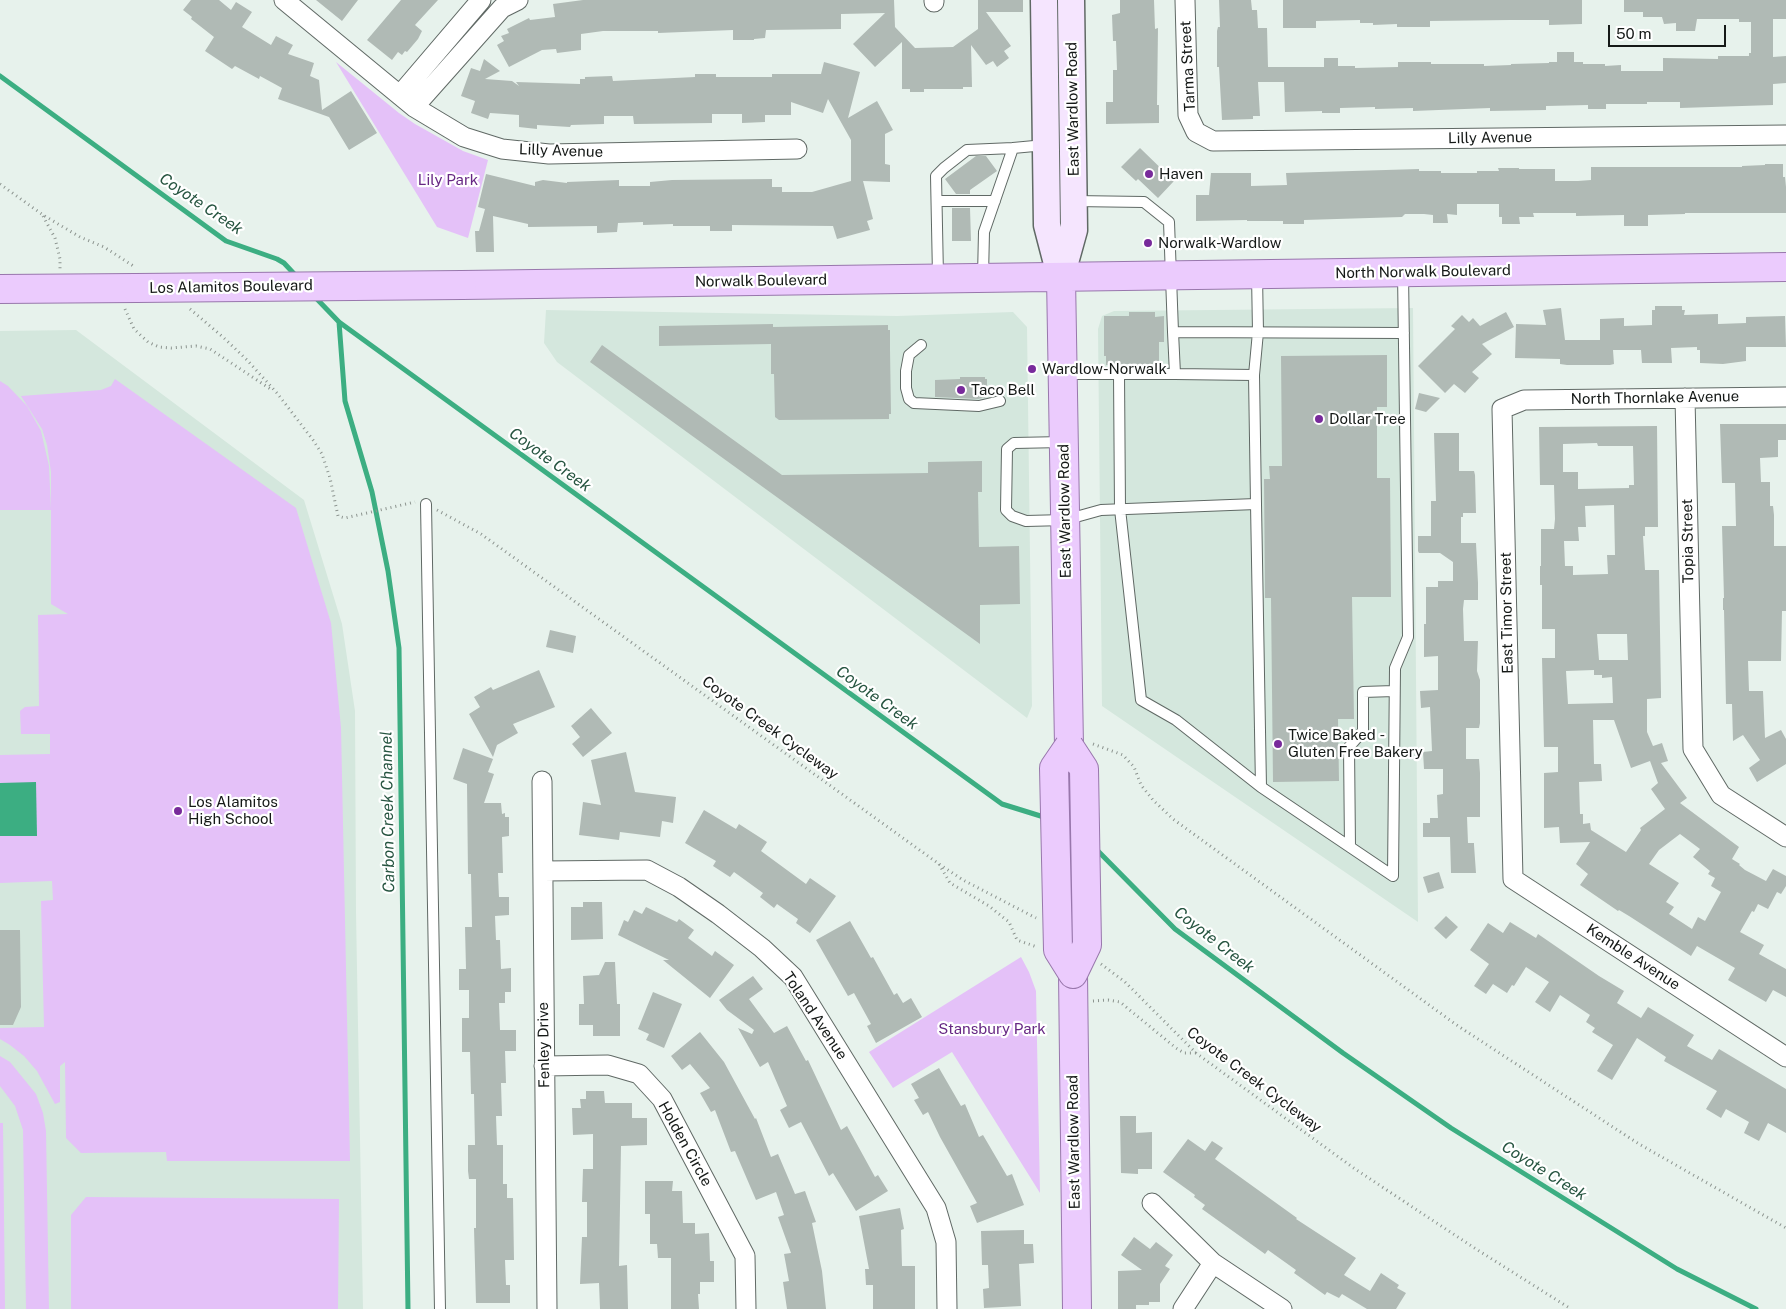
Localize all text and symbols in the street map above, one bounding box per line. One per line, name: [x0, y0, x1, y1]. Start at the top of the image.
scale bar: [1611, 15, 1728, 47]
street label: Tarma Street: [1177, 20, 1199, 112]
text: 50 m: [1616, 25, 1651, 42]
street label: East Wardlow Road: [1063, 42, 1083, 176]
street label: Lilly Avenue: [1448, 128, 1532, 148]
street label: Lilly Avenue: [519, 141, 603, 161]
place label: Haven: [1159, 165, 1203, 183]
marker: Haven: [1143, 168, 1155, 180]
water label: Coyote Creek: [156, 169, 246, 239]
park label: Lily Park: [418, 171, 478, 189]
place label: Norwalk-Wardlow: [1158, 234, 1281, 252]
marker: Norwalk-Wardlow: [1142, 237, 1154, 249]
street label: North Norwalk Boulevard: [1335, 261, 1511, 283]
street label: Norwalk Boulevard: [695, 271, 827, 291]
street label: Los Alamitos Boulevard: [149, 277, 313, 297]
place label: Wardlow-Norwalk: [1042, 360, 1167, 378]
marker: Wardlow-Norwalk: [1026, 363, 1038, 375]
place label: Taco Bell: [971, 381, 1035, 399]
marker: Taco Bell: [955, 384, 967, 396]
street label: North Thornlake Avenue: [1571, 388, 1739, 408]
place label: Dollar Tree: [1329, 410, 1406, 428]
marker: Dollar Tree: [1313, 413, 1325, 425]
water label: Coyote Creek: [505, 424, 595, 496]
street label: East Wardlow Road: [1055, 444, 1075, 578]
street label: Topia Street: [1678, 498, 1698, 584]
street label: East Timor Street: [1497, 552, 1517, 674]
water label: Coyote Creek: [832, 662, 922, 734]
street label: Coyote Creek Cycleway: [698, 673, 842, 783]
place label: Twice Baked - Gluten Free Bakery: [1288, 726, 1423, 761]
water label: Carbon Creek Channel: [377, 731, 399, 893]
marker: Twice Baked - Gluten Free Bakery: [1272, 738, 1284, 750]
place label: Los Alamitos High School: [188, 793, 278, 828]
marker: Los Alamitos High School: [172, 805, 184, 817]
water label: Coyote Creek: [1170, 903, 1258, 977]
street label: Kemble Avenue: [1583, 920, 1683, 994]
street label: Toland Avenue: [779, 969, 851, 1063]
street label: Fenley Drive: [534, 1002, 554, 1088]
park label: Stansbury Park: [938, 1020, 1046, 1038]
street label: Coyote Creek Cycleway: [1183, 1023, 1325, 1137]
street label: East Wardlow Road: [1064, 1075, 1084, 1209]
street label: Holden Circle: [654, 1098, 716, 1190]
water label: Coyote Creek: [1498, 1137, 1590, 1205]

